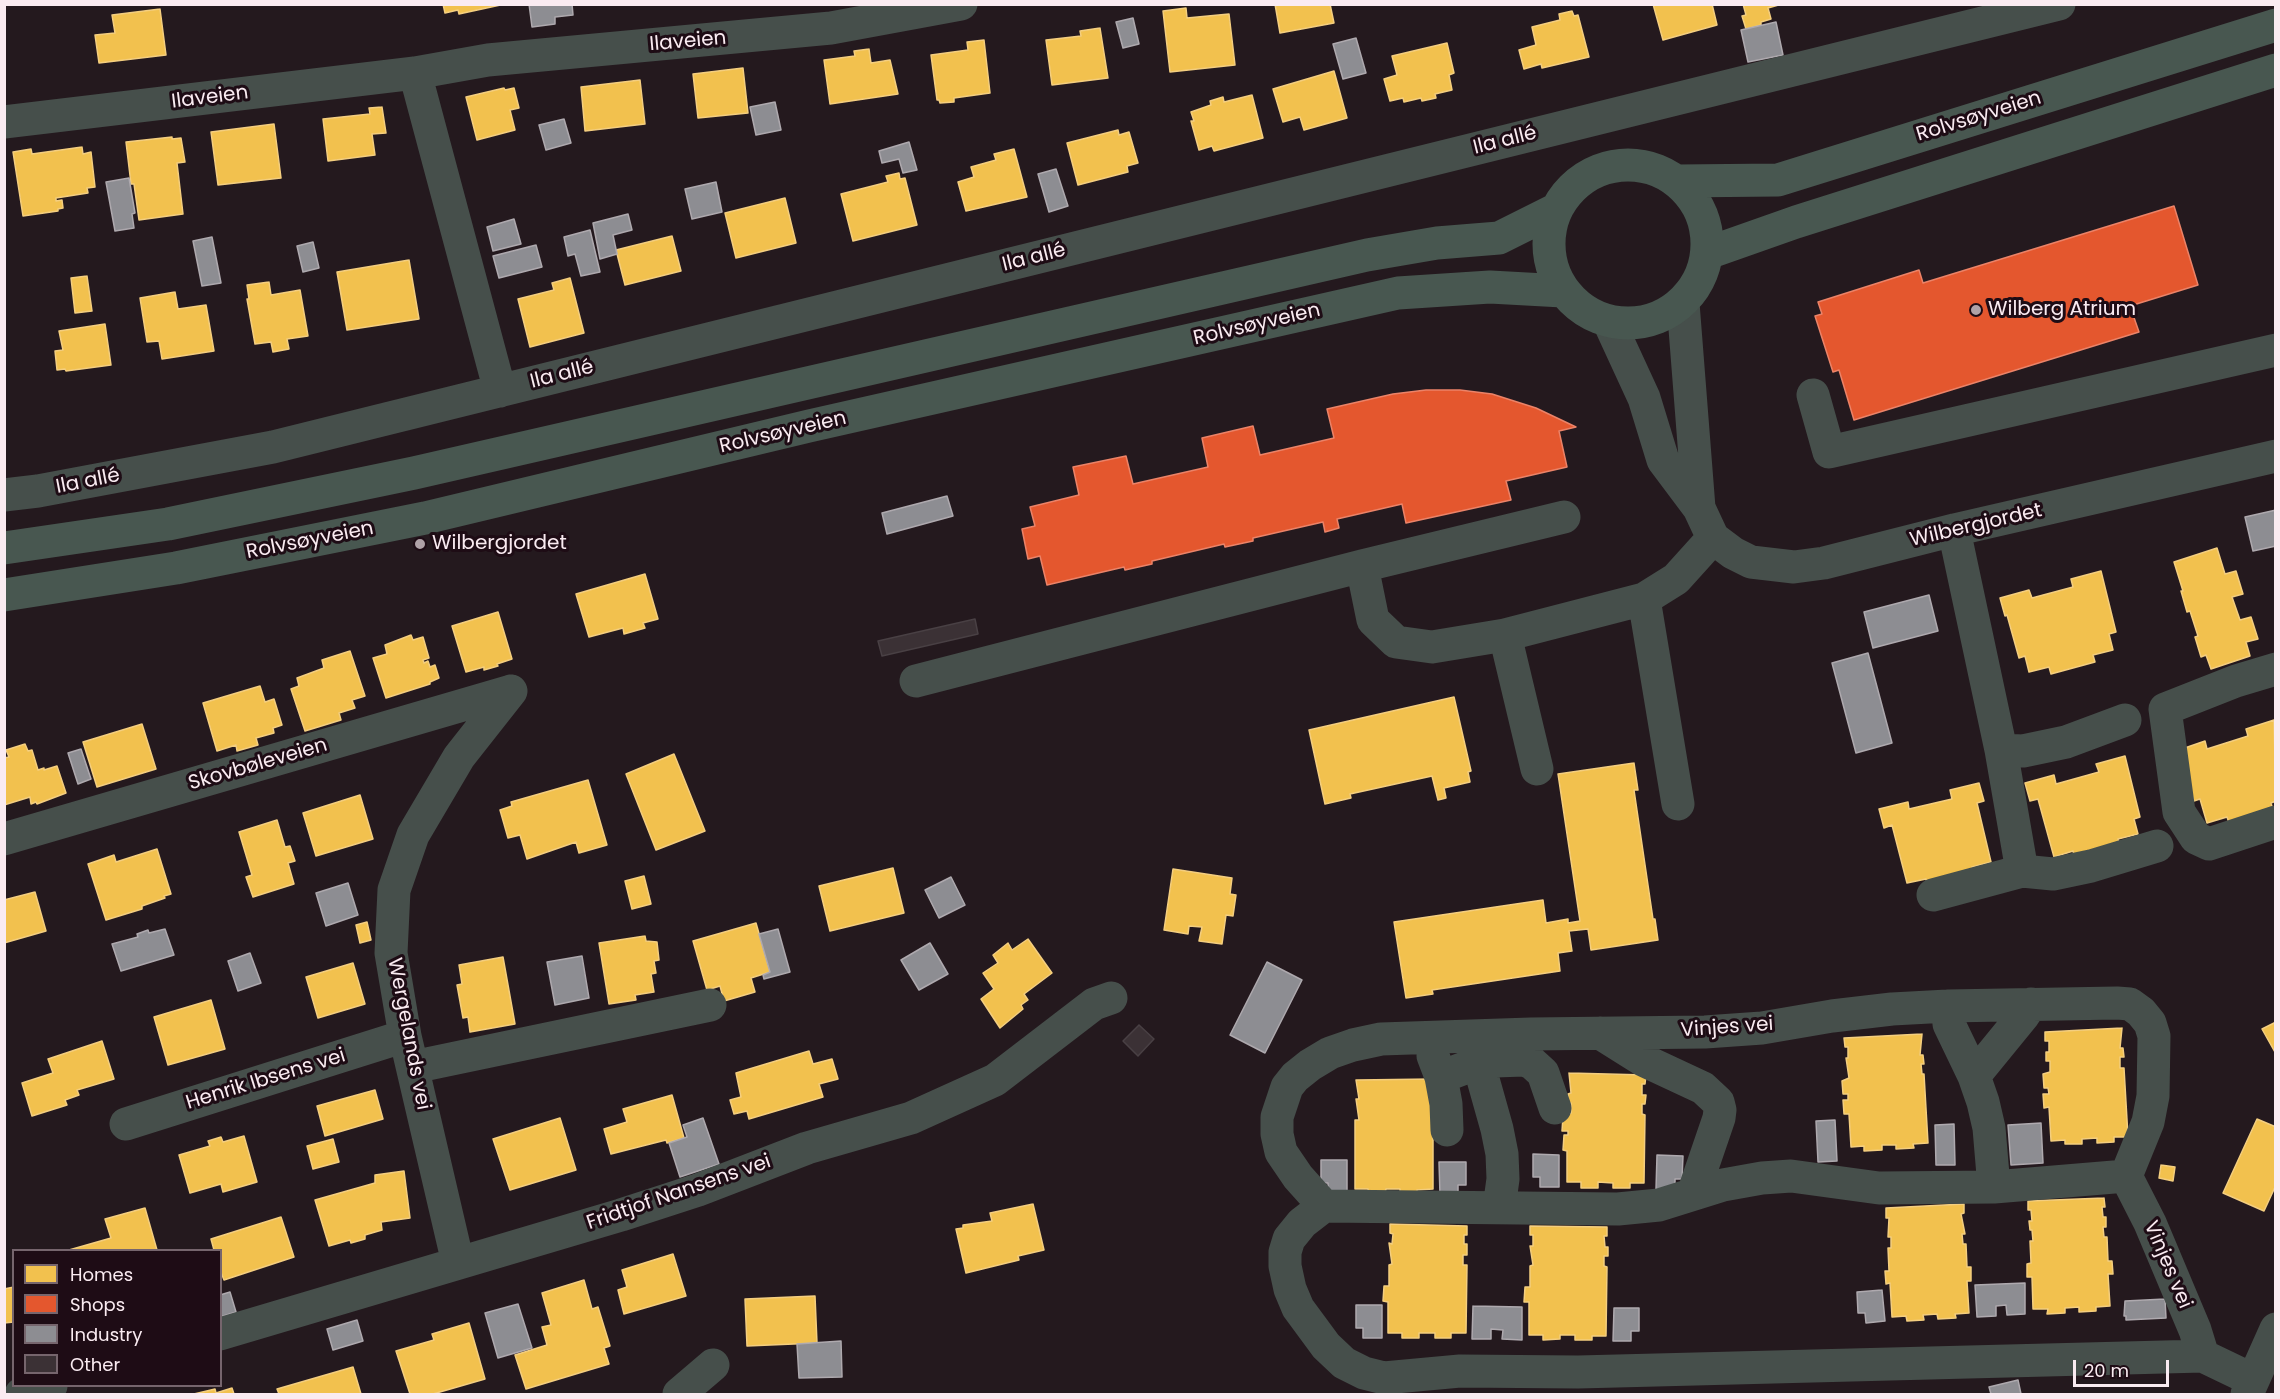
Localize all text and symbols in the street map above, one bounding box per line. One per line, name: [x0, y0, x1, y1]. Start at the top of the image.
street label: Ilaveien: [649, 27, 727, 57]
street label: Ilaveien: [170, 81, 250, 115]
street label: Rolvsøyveien: [1914, 87, 2044, 147]
street label: Ila allé: [1471, 122, 1539, 160]
street label: Ila allé: [1000, 239, 1068, 277]
place label: Wilberg Atrium: [1988, 298, 2136, 322]
street label: Rolvsøyveien: [1191, 299, 1323, 351]
marker: Wilberg Atrium: [1969, 303, 1983, 317]
street label: Ila allé: [528, 356, 596, 394]
street label: Rolvsøyveien: [717, 407, 849, 459]
street label: Ila allé: [54, 464, 122, 500]
street label: Wilbergjordet: [1908, 499, 2044, 553]
street label: Rolvsøyveien: [244, 517, 376, 565]
place label: Wilbergjordet: [432, 532, 567, 556]
marker: Wilbergjordet: [413, 537, 427, 551]
street label: Skovbøleveien: [186, 734, 330, 796]
street label: Wergelands vei: [381, 956, 435, 1112]
street label: Vinjes vei: [1680, 1013, 1774, 1043]
street label: Henrik Ibsens vei: [183, 1044, 349, 1116]
street label: Fridtjof Nansens vei: [584, 1150, 774, 1236]
street label: Vinjes vei: [2138, 1218, 2196, 1312]
legend: [12, 1249, 222, 1387]
text: Homes: [70, 1262, 133, 1287]
text: Shops: [70, 1292, 125, 1317]
text: Industry: [70, 1322, 142, 1347]
scale bar: [2076, 1348, 2172, 1386]
text: Other: [70, 1352, 120, 1377]
text: 20 m: [2084, 1358, 2129, 1383]

